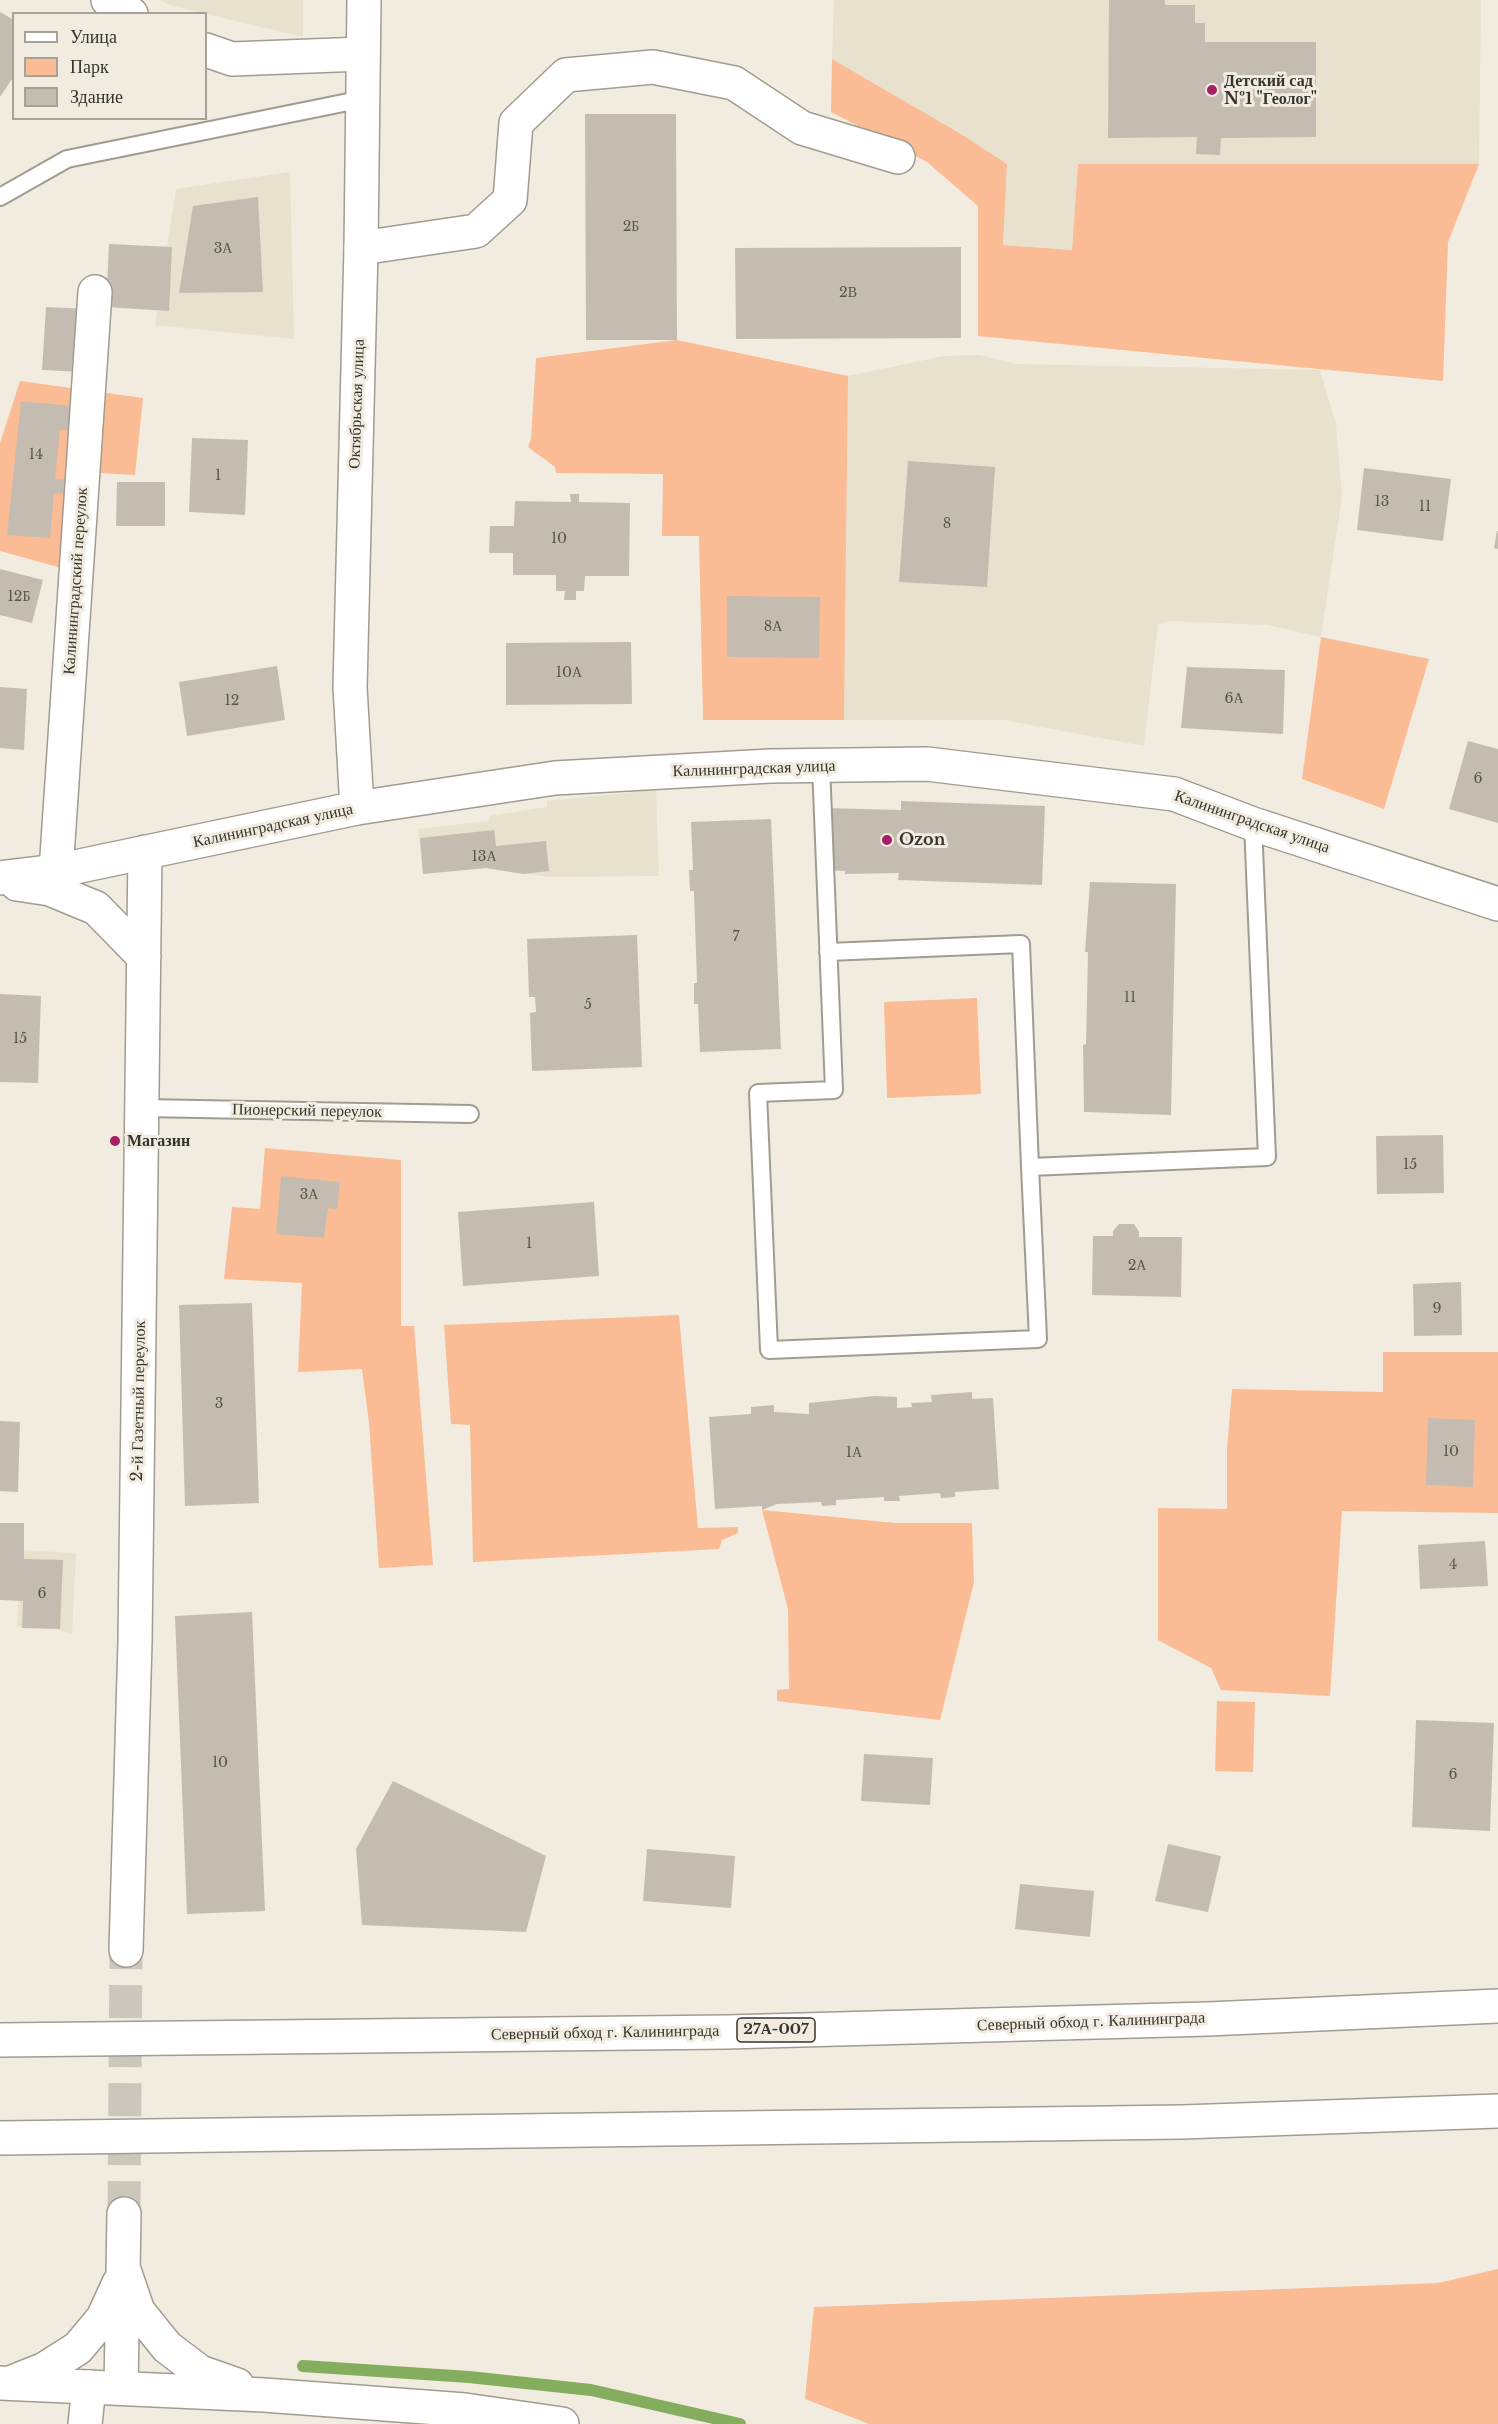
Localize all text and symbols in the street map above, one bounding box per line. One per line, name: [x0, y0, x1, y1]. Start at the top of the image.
legend: [12, 12, 207, 120]
text: Улица: [70, 26, 117, 48]
text: Парк: [70, 56, 109, 78]
place label: Детский сад №1 "Геолог": [1224, 71, 1317, 109]
marker: Детский сад №1 "Геолог": [1205, 83, 1219, 97]
text: Здание: [70, 86, 123, 108]
house number: 2Б: [623, 219, 639, 235]
house number: 3А: [214, 241, 232, 257]
house number: 2В: [839, 285, 857, 301]
street label: Октябрьская улица: [345, 339, 369, 469]
house number: 14: [29, 447, 43, 463]
house number: 1: [215, 468, 221, 484]
street label: Калининградский переулок: [60, 487, 92, 675]
house number: 13: [1375, 494, 1389, 510]
house number: 11: [1419, 499, 1431, 515]
house number: 8: [943, 516, 951, 532]
house number: 10: [551, 531, 567, 547]
house number: 12Б: [8, 589, 30, 605]
house number: 8А: [764, 619, 782, 635]
house number: 10А: [556, 665, 582, 681]
house number: 6А: [1224, 691, 1244, 707]
house number: 12: [225, 693, 239, 709]
street label: Калининградская улица: [672, 757, 836, 781]
house number: 6: [1473, 771, 1483, 787]
street label: Калининградская улица: [1172, 786, 1332, 858]
street label: Калининградская улица: [191, 800, 355, 852]
place label: Ozon: [899, 830, 945, 850]
marker: Ozon: [880, 833, 894, 847]
house number: 13А: [472, 849, 496, 865]
house number: 7: [732, 929, 740, 945]
house number: 11: [1124, 990, 1136, 1006]
house number: 5: [584, 997, 592, 1013]
house number: 15: [13, 1031, 27, 1047]
street label: Пионерский переулок: [232, 1100, 382, 1122]
place label: Магазин: [127, 1131, 190, 1151]
marker: Магазин: [108, 1134, 122, 1148]
house number: 15: [1403, 1157, 1417, 1173]
house number: 3А: [300, 1187, 318, 1203]
house number: 1: [526, 1236, 532, 1252]
house number: 2А: [1128, 1258, 1146, 1274]
house number: 9: [1432, 1301, 1442, 1317]
street label: 2-й Газетный переулок: [128, 1321, 150, 1481]
house number: 3: [215, 1396, 223, 1412]
house number: 10: [1443, 1444, 1459, 1460]
house number: 1А: [846, 1445, 862, 1461]
house number: 4: [1449, 1557, 1457, 1573]
house number: 6: [37, 1586, 47, 1602]
house number: 10: [212, 1755, 228, 1771]
house number: 6: [1448, 1767, 1458, 1783]
street label: Северный обход г. Калининграда: [977, 2008, 1205, 2036]
road number: 27А-007: [737, 2018, 815, 2042]
street label: Северный обход г. Калининграда: [491, 2021, 719, 2045]

